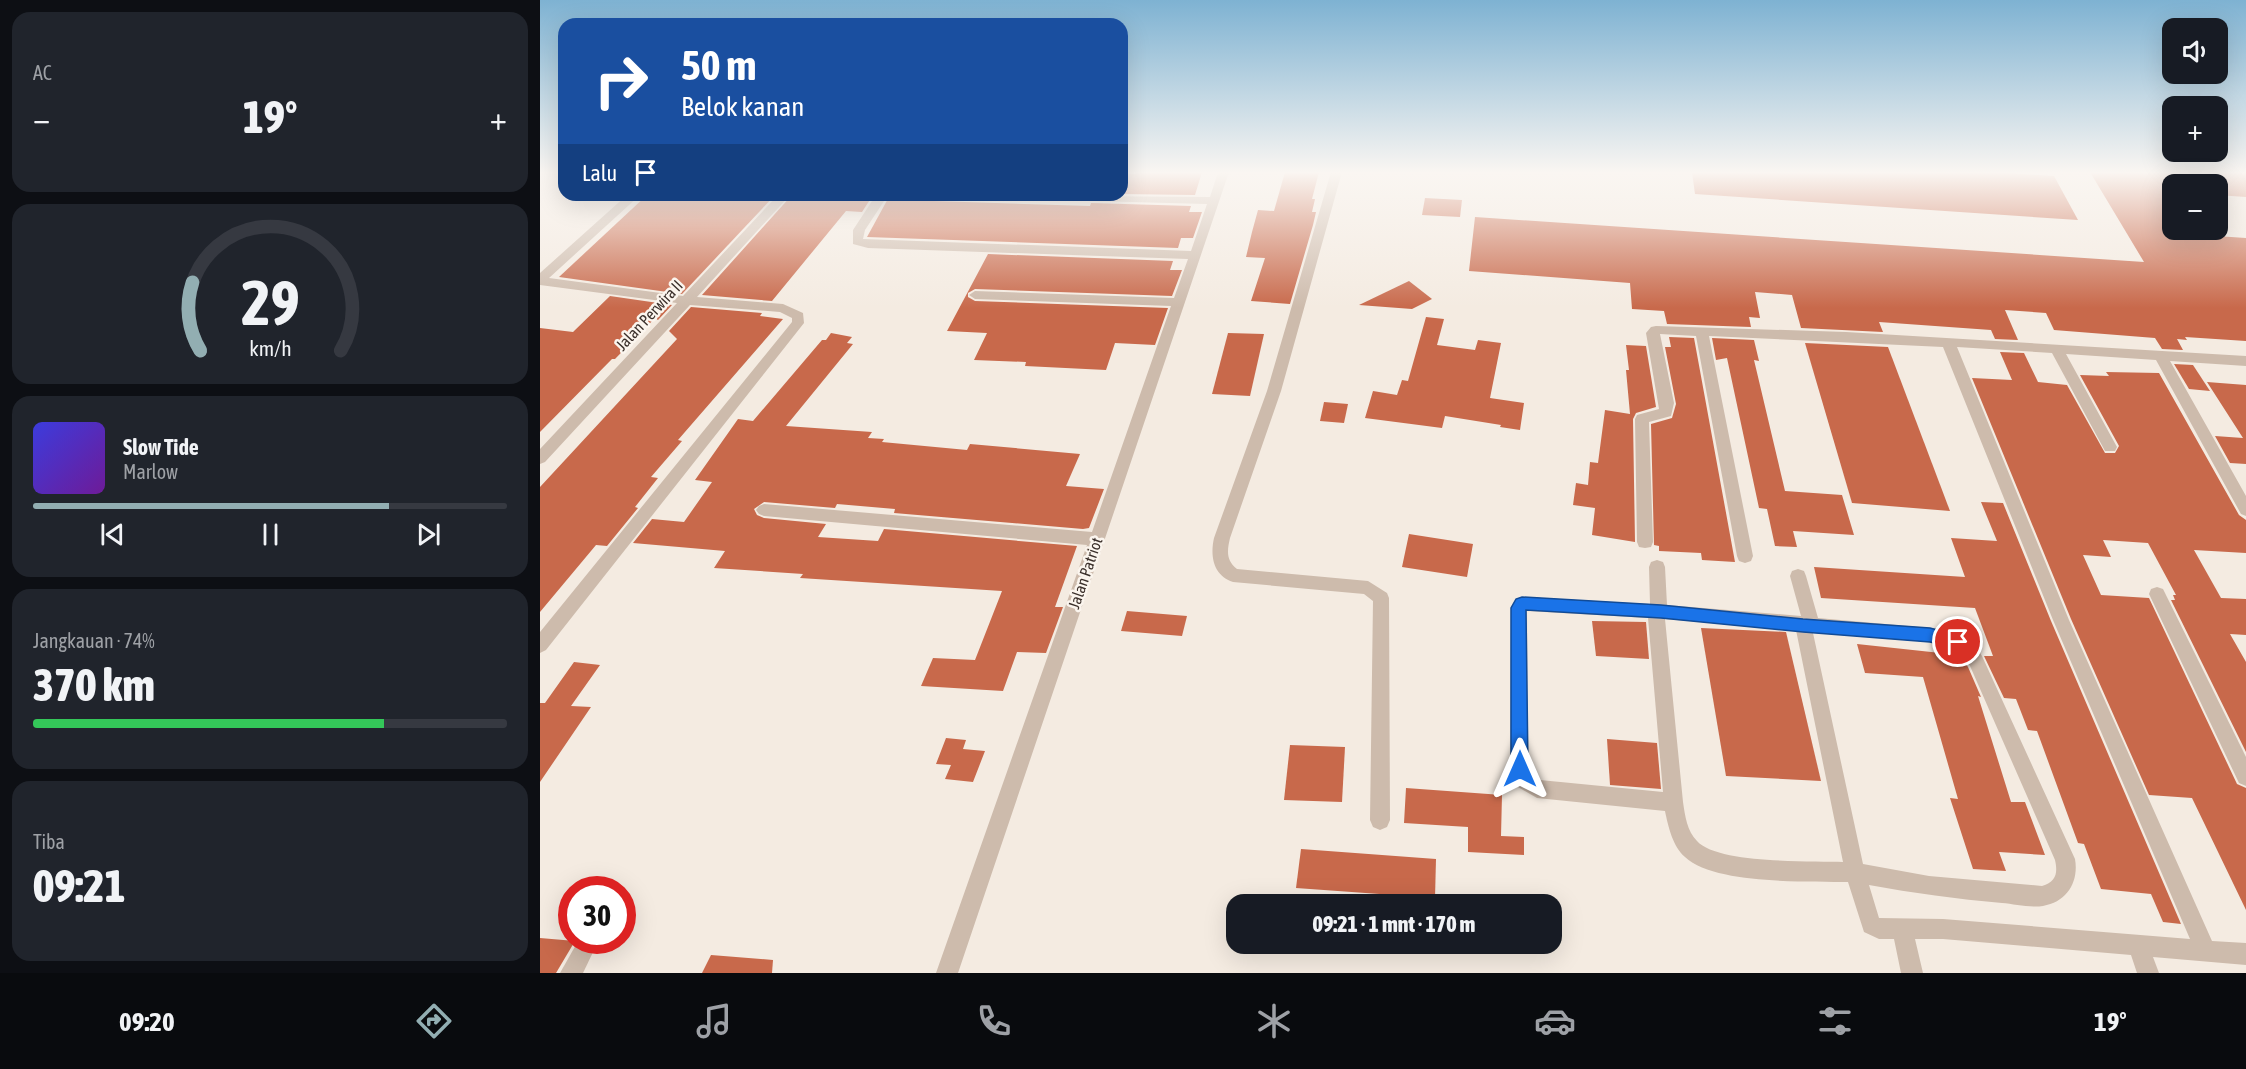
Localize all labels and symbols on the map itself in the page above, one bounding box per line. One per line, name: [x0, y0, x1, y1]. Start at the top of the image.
street label: Jalan Perwira II: [612, 276, 686, 354]
street label: Jalan Patriot: [1064, 535, 1106, 611]
pin: [1932, 616, 1983, 667]
position arrow: [1488, 737, 1552, 801]
speed limit sign: 30: [558, 876, 636, 954]

